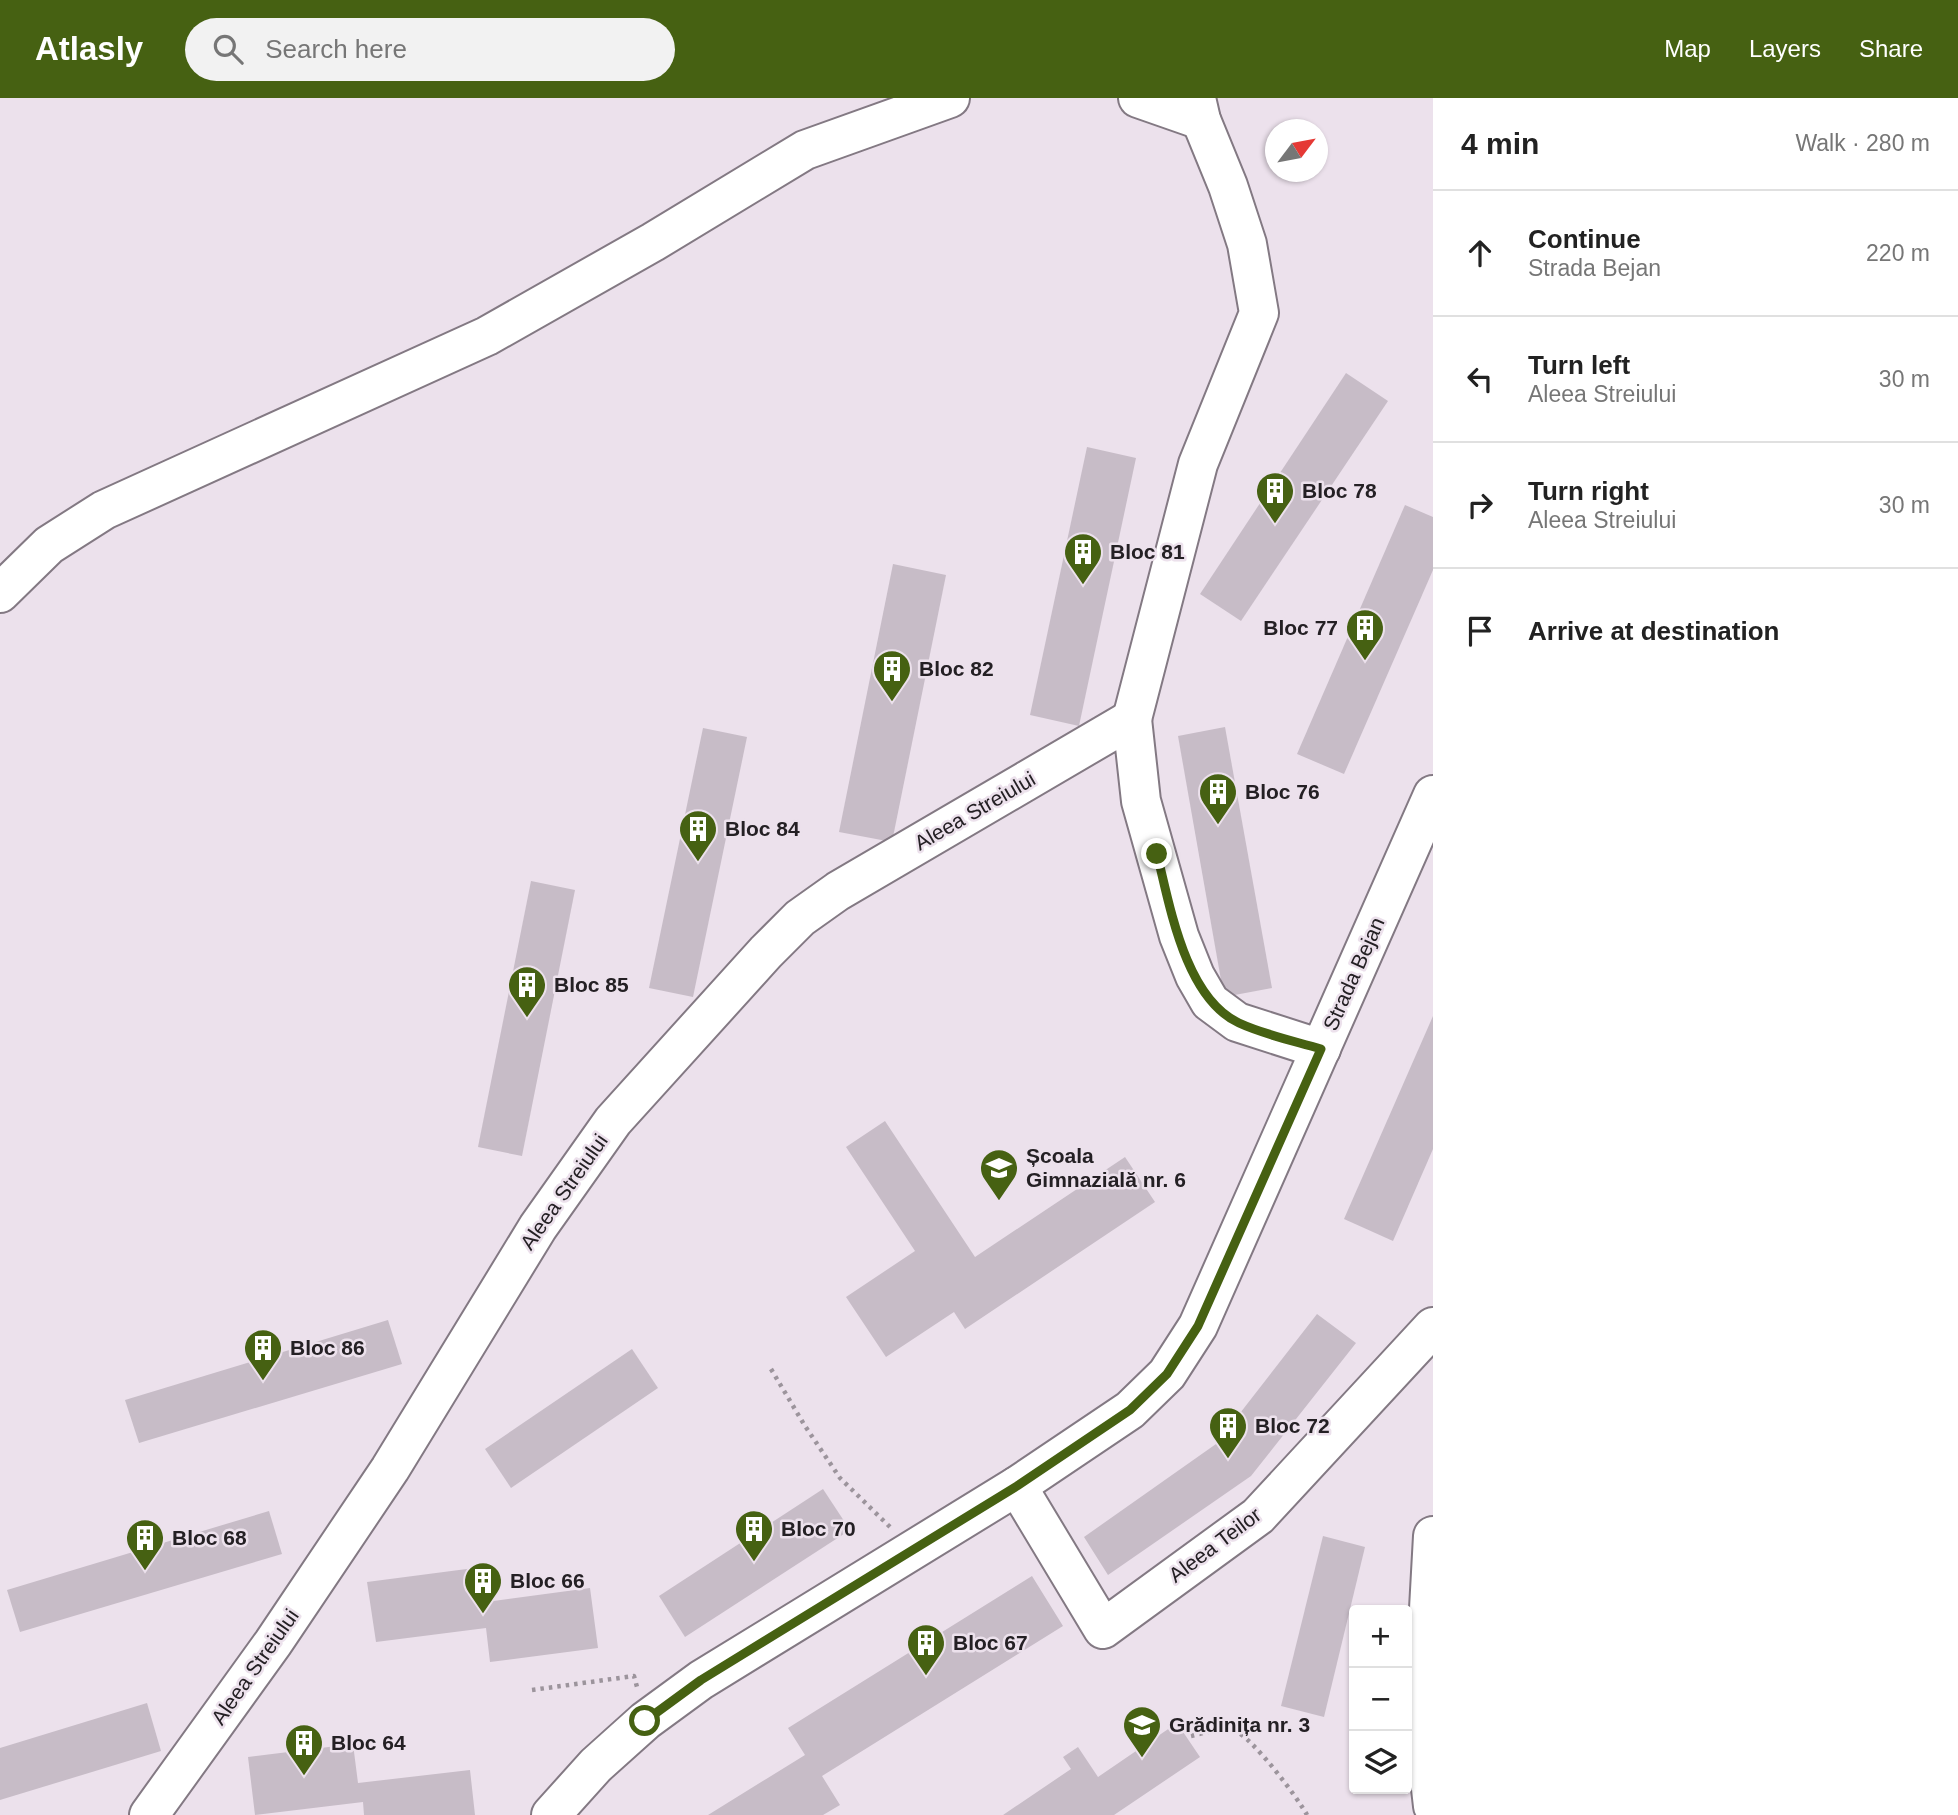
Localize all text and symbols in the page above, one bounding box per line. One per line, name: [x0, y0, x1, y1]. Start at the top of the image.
search box: [185, 18, 675, 81]
text: Atlasly: [35, 30, 143, 67]
icon: search: [209, 30, 247, 68]
text: Search here: [265, 34, 407, 64]
text: Map: [1664, 35, 1711, 62]
text: Layers: [1749, 35, 1821, 62]
text: Share: [1859, 35, 1923, 62]
north arrow: [1265, 119, 1328, 182]
text: 4 min: [1461, 127, 1539, 160]
text: Walk · 280 m: [1795, 130, 1930, 156]
text: Continue: [1528, 224, 1641, 254]
icon: ahead: [1461, 234, 1499, 272]
text: 220 m: [1866, 240, 1930, 266]
text: Strada Bejan: [1528, 255, 1661, 281]
text: Turn left: [1528, 350, 1630, 380]
icon: left: [1461, 360, 1499, 398]
text: 30 m: [1879, 366, 1930, 392]
text: Aleea Streiului: [1528, 381, 1676, 407]
building icon: Bloc 78: [1254, 470, 1296, 525]
text: Turn right: [1528, 476, 1649, 506]
place label: Bloc 78: [1302, 479, 1377, 502]
icon: right: [1461, 486, 1499, 524]
text: 30 m: [1879, 492, 1930, 518]
text: Aleea Streiului: [1528, 507, 1676, 533]
building icon: Bloc 81: [1062, 531, 1104, 586]
place label: Bloc 81: [1110, 540, 1185, 563]
building icon: Bloc 77: [1344, 607, 1386, 662]
icon: arrive: [1461, 612, 1499, 650]
place label: Bloc 77: [1263, 616, 1338, 639]
text: Arrive at destination: [1528, 616, 1779, 646]
building icon: Bloc 82: [871, 648, 913, 703]
place label: Bloc 82: [919, 657, 994, 680]
street label: Aleea Streiului: [910, 767, 1039, 854]
building icon: Bloc 76: [1197, 771, 1239, 826]
place label: Bloc 76: [1245, 780, 1320, 803]
building icon: Bloc 84: [677, 808, 719, 863]
place label: Bloc 84: [725, 817, 800, 840]
route end: [1141, 838, 1172, 869]
street label: Strada Bejan: [1318, 914, 1389, 1034]
building icon: Bloc 85: [506, 964, 548, 1019]
place label: Bloc 85: [554, 973, 629, 996]
street label: Aleea Streiului: [515, 1130, 612, 1254]
place label: Școala Gimnazială nr. 6: [1026, 1144, 1186, 1191]
school or university icon: Școala Gimnazială nr. 6: [978, 1147, 1020, 1202]
building icon: Bloc 86: [242, 1327, 284, 1382]
place label: Bloc 86: [290, 1336, 365, 1359]
building icon: Bloc 72: [1207, 1405, 1249, 1460]
place label: Bloc 72: [1255, 1414, 1330, 1437]
street label: Aleea Teilor: [1164, 1503, 1265, 1587]
building icon: Bloc 70: [733, 1508, 775, 1563]
building icon: Bloc 68: [124, 1517, 166, 1572]
place label: Bloc 70: [781, 1517, 856, 1540]
place label: Bloc 68: [172, 1526, 247, 1549]
building icon: Bloc 66: [462, 1560, 504, 1615]
place label: Bloc 66: [510, 1569, 585, 1592]
street label: Aleea Streiului: [206, 1605, 303, 1729]
map controls: [1349, 1605, 1412, 1794]
button: +: [1349, 1605, 1412, 1668]
building icon: Bloc 67: [905, 1622, 947, 1677]
place label: Bloc 67: [953, 1631, 1028, 1654]
button: −: [1349, 1668, 1412, 1731]
school or university icon: Grădinița nr. 3: [1121, 1704, 1163, 1759]
route start: [629, 1705, 660, 1736]
place label: Grădinița nr. 3: [1169, 1713, 1310, 1736]
building icon: Bloc 64: [283, 1722, 325, 1777]
place label: Bloc 64: [331, 1731, 406, 1754]
button: layers: [1349, 1731, 1412, 1794]

